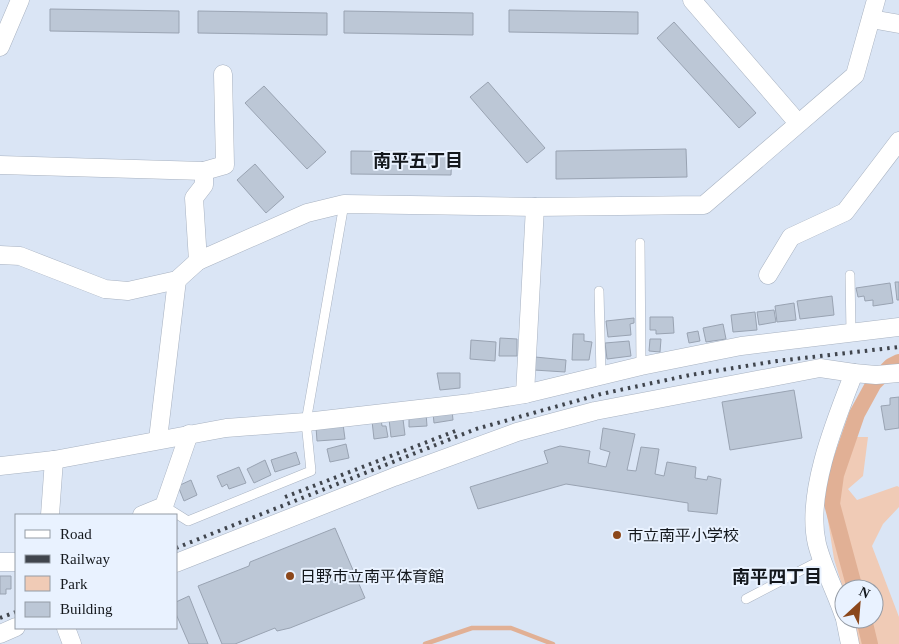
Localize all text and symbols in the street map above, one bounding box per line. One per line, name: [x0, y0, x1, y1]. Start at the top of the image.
district label: 南平五丁目: [373, 151, 463, 171]
legend: [15, 514, 178, 629]
text: Road: [60, 526, 92, 542]
place label: 市立南平小学校: [627, 527, 739, 544]
marker: 市立南平小学校: [611, 529, 623, 541]
text: Railway: [60, 551, 110, 567]
district label: 南平四丁目: [732, 567, 822, 587]
place label: 日野市立南平体育館: [300, 568, 444, 585]
marker: 日野市立南平体育館: [284, 570, 296, 582]
text: Park: [60, 576, 88, 592]
north arrow: [834, 579, 884, 629]
text: N: [857, 584, 872, 602]
text: Building: [60, 601, 113, 617]

